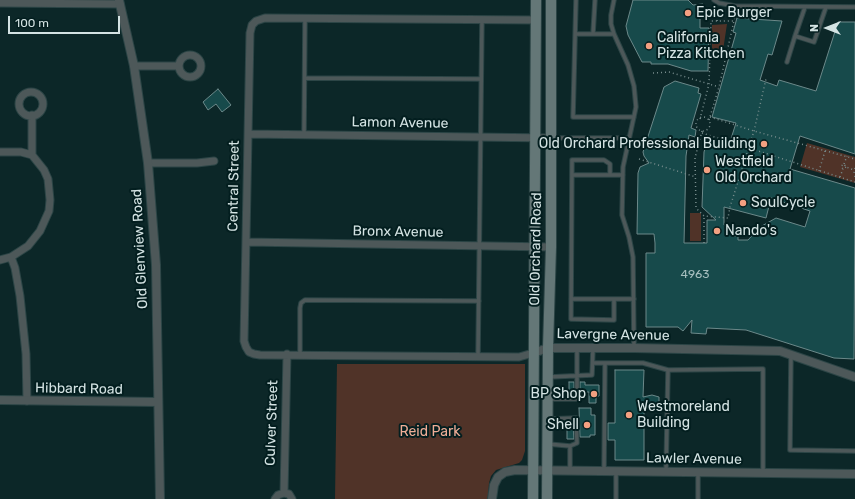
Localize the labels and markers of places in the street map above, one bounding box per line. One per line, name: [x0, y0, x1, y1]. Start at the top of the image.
place label: Epic Burger: [696, 5, 772, 21]
marker: Epic Burger: [683, 8, 693, 18]
place label: California Pizza Kitchen: [657, 30, 745, 62]
marker: California Pizza Kitchen: [644, 41, 654, 51]
place label: Old Orchard Professional Building: [539, 136, 756, 152]
marker: Old Orchard Professional Building: [759, 139, 769, 149]
place label: Westfield Old Orchard: [715, 154, 792, 186]
marker: Westfield Old Orchard: [702, 165, 712, 175]
place label: SoulCycle: [751, 195, 815, 211]
marker: SoulCycle: [738, 198, 748, 208]
place label: Nando's: [725, 223, 777, 239]
marker: Nando's: [712, 226, 722, 236]
place label: BP Shop: [531, 386, 586, 402]
marker: BP Shop: [589, 389, 599, 399]
place label: Westmoreland Building: [637, 399, 730, 432]
marker: Westmoreland Building: [624, 410, 634, 420]
place label: Shell: [547, 417, 579, 433]
marker: Shell: [582, 420, 592, 430]

